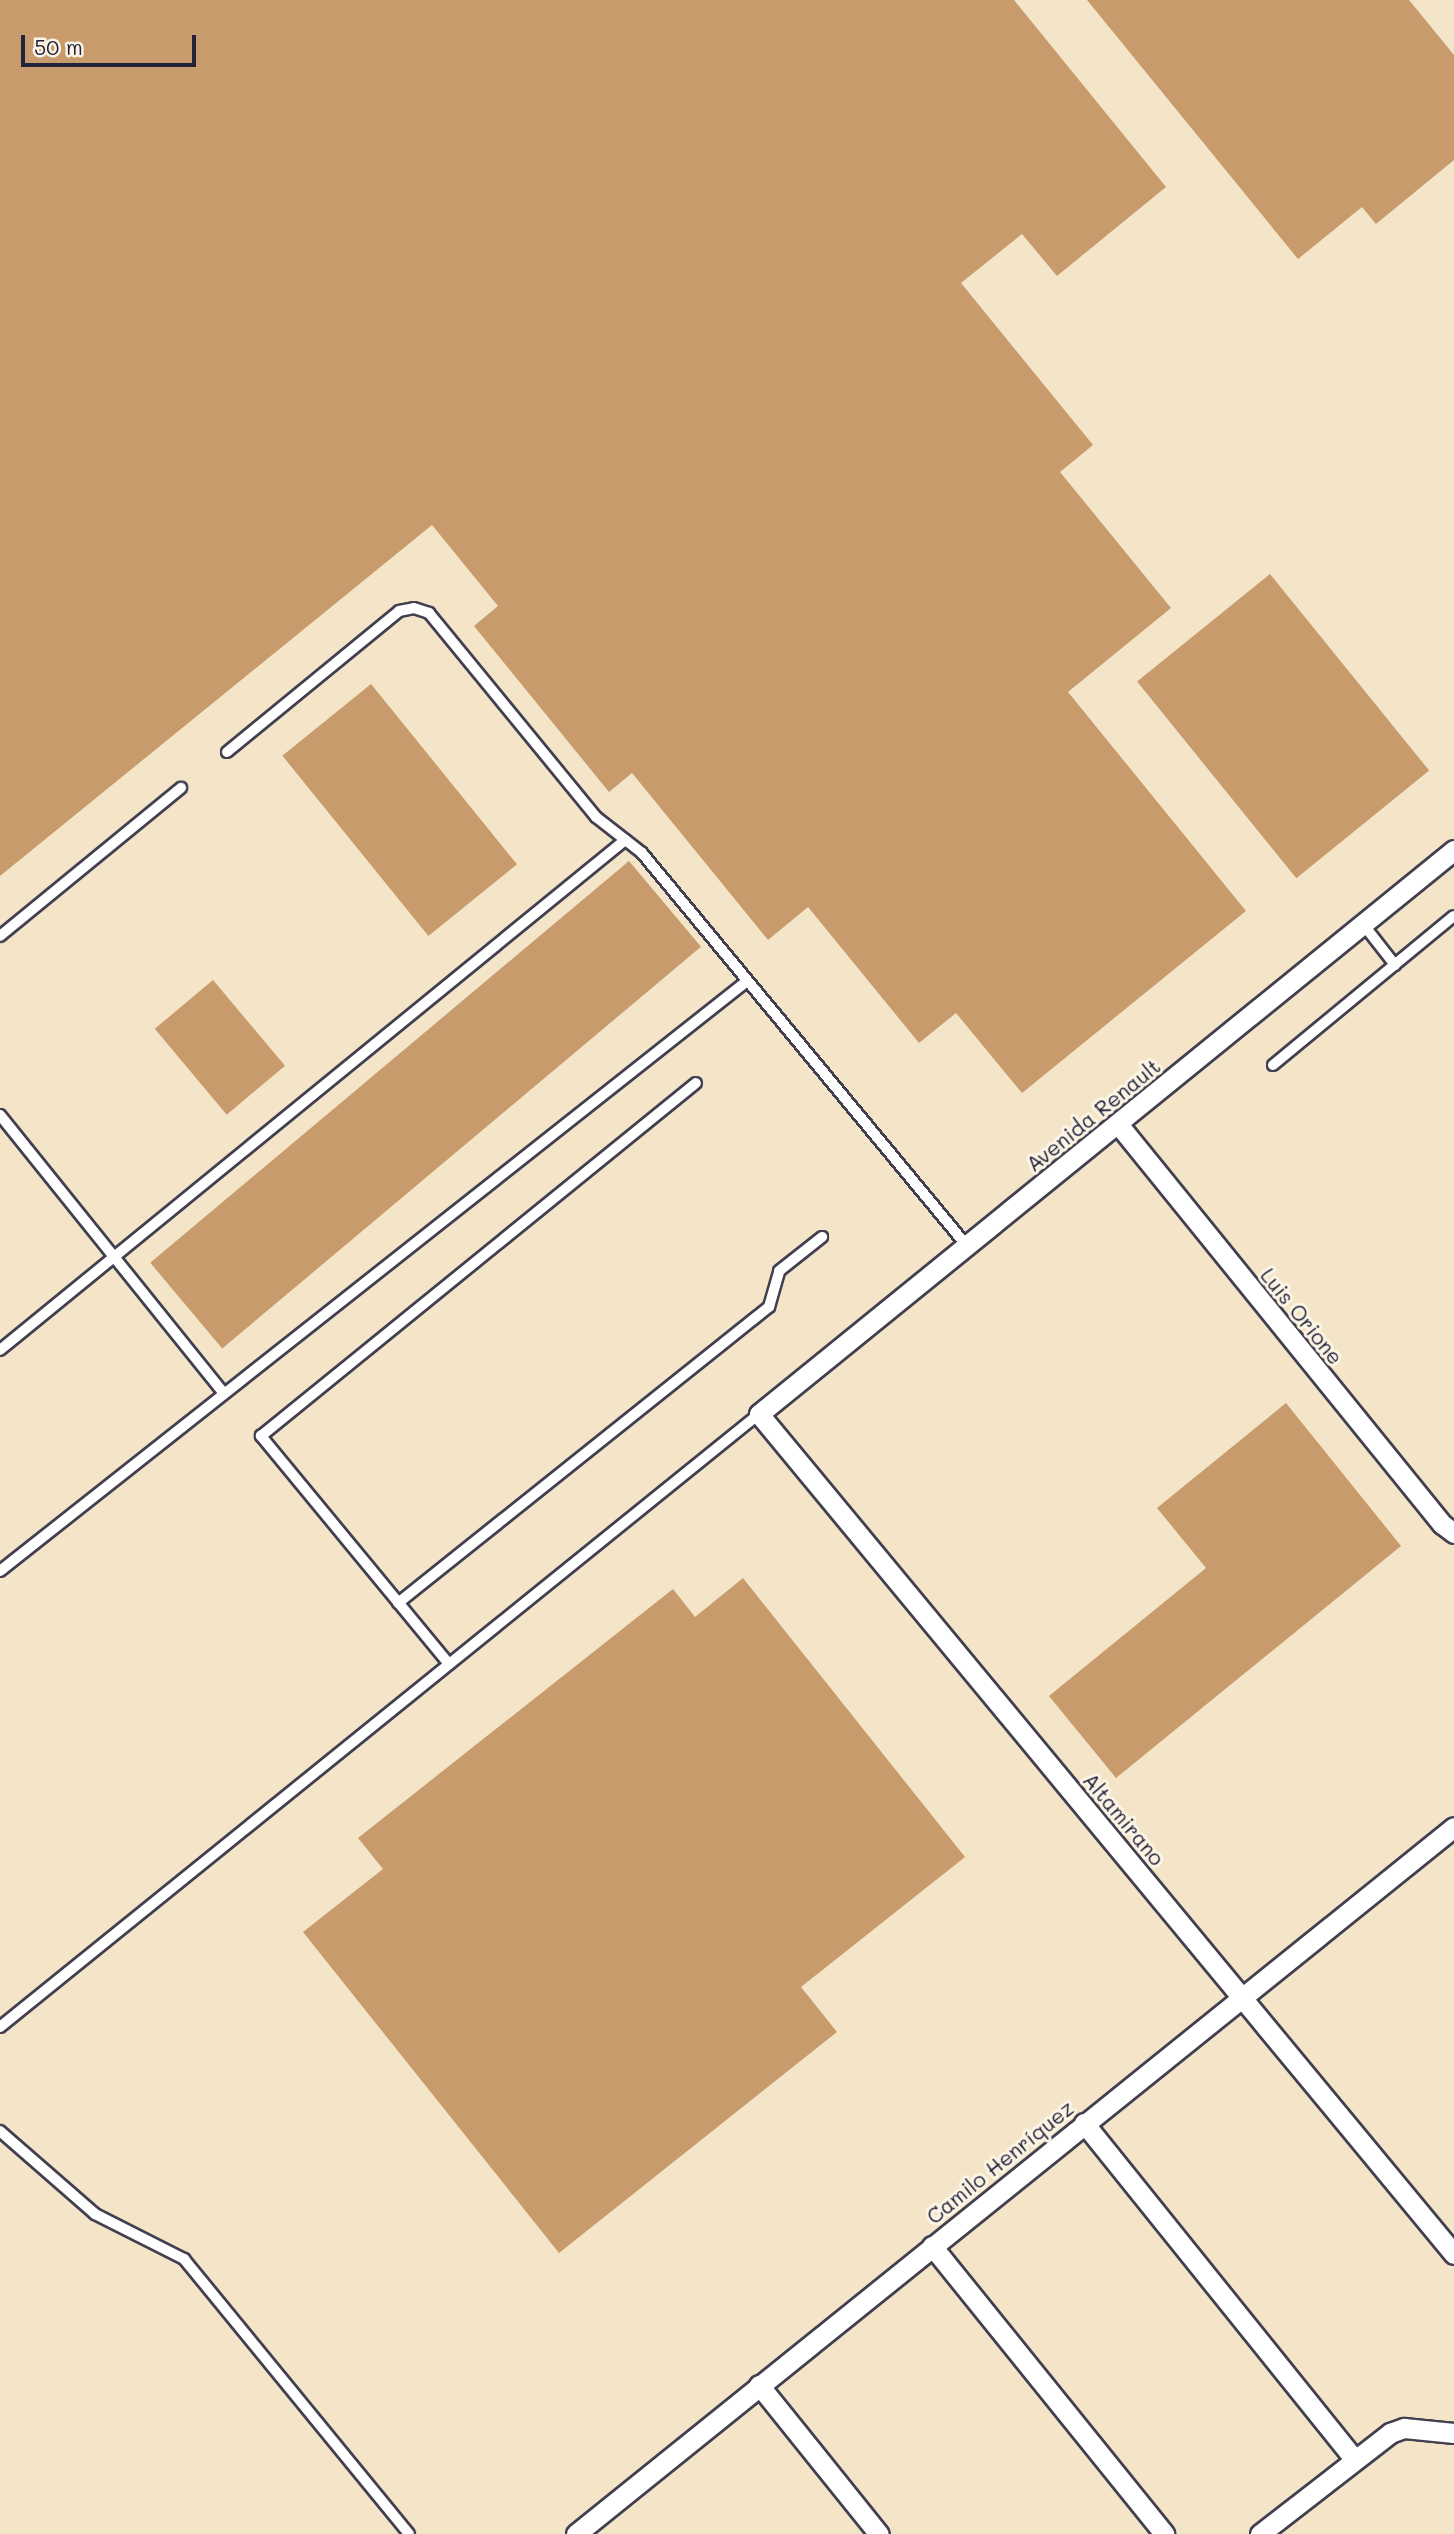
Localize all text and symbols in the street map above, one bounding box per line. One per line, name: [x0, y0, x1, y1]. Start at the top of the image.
scale bar: [24, 21, 200, 65]
text: 50 m: [34, 33, 83, 60]
street label: Avenida Renault: [1021, 1053, 1165, 1177]
street label: Luis Orione: [1256, 1263, 1348, 1369]
street label: Altamirano: [1078, 1768, 1170, 1870]
street label: Camilo Henríquez: [921, 2095, 1079, 2229]

